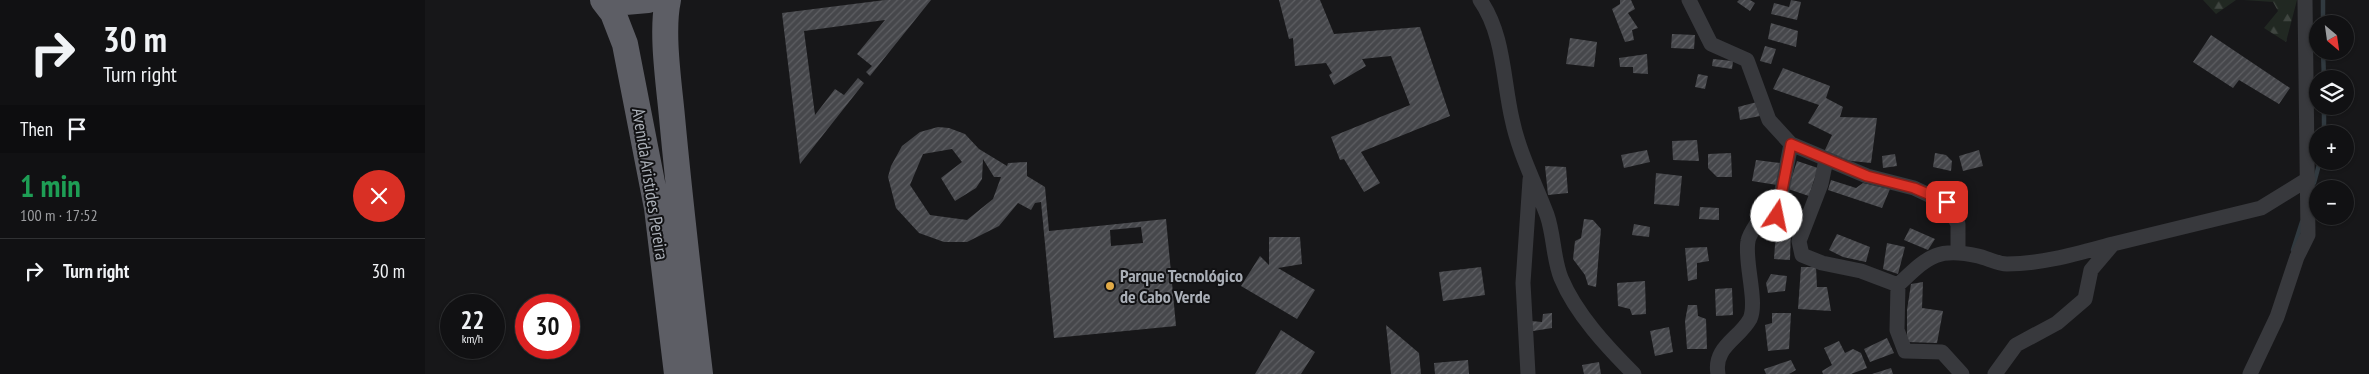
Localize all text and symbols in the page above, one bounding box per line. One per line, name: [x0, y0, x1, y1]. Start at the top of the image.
north arrow: [2309, 15, 2354, 60]
map controls: [2309, 15, 2354, 225]
text: 30 m: [103, 16, 167, 62]
icon: right: [20, 20, 85, 85]
text: Turn right: [103, 60, 177, 88]
button: layers: [2309, 70, 2354, 115]
street label: Avenida Aristides Pereira: [627, 106, 674, 261]
icon: arrive: [63, 115, 91, 143]
text: Then: [20, 117, 53, 141]
button: +: [2309, 125, 2354, 170]
text: 1 min: [20, 166, 81, 205]
button: close: [353, 170, 405, 222]
button: −: [2309, 180, 2354, 225]
pin: [1926, 181, 1968, 223]
icon: arrive: [1933, 188, 1961, 216]
position arrow: [1750, 189, 1802, 241]
text: 100 m · 17:52: [20, 205, 98, 225]
icon: right: [20, 257, 48, 285]
text: Turn right: [63, 259, 129, 283]
text: 30 m: [372, 259, 405, 283]
place label: Parque Tecnológico de Cabo Verde: [1120, 264, 1243, 308]
marker: Parque Tecnológico de Cabo Verde: [1104, 280, 1116, 292]
speed limit sign: 30: [515, 294, 580, 359]
text: 22: [461, 304, 484, 336]
text: km/h: [462, 331, 483, 346]

